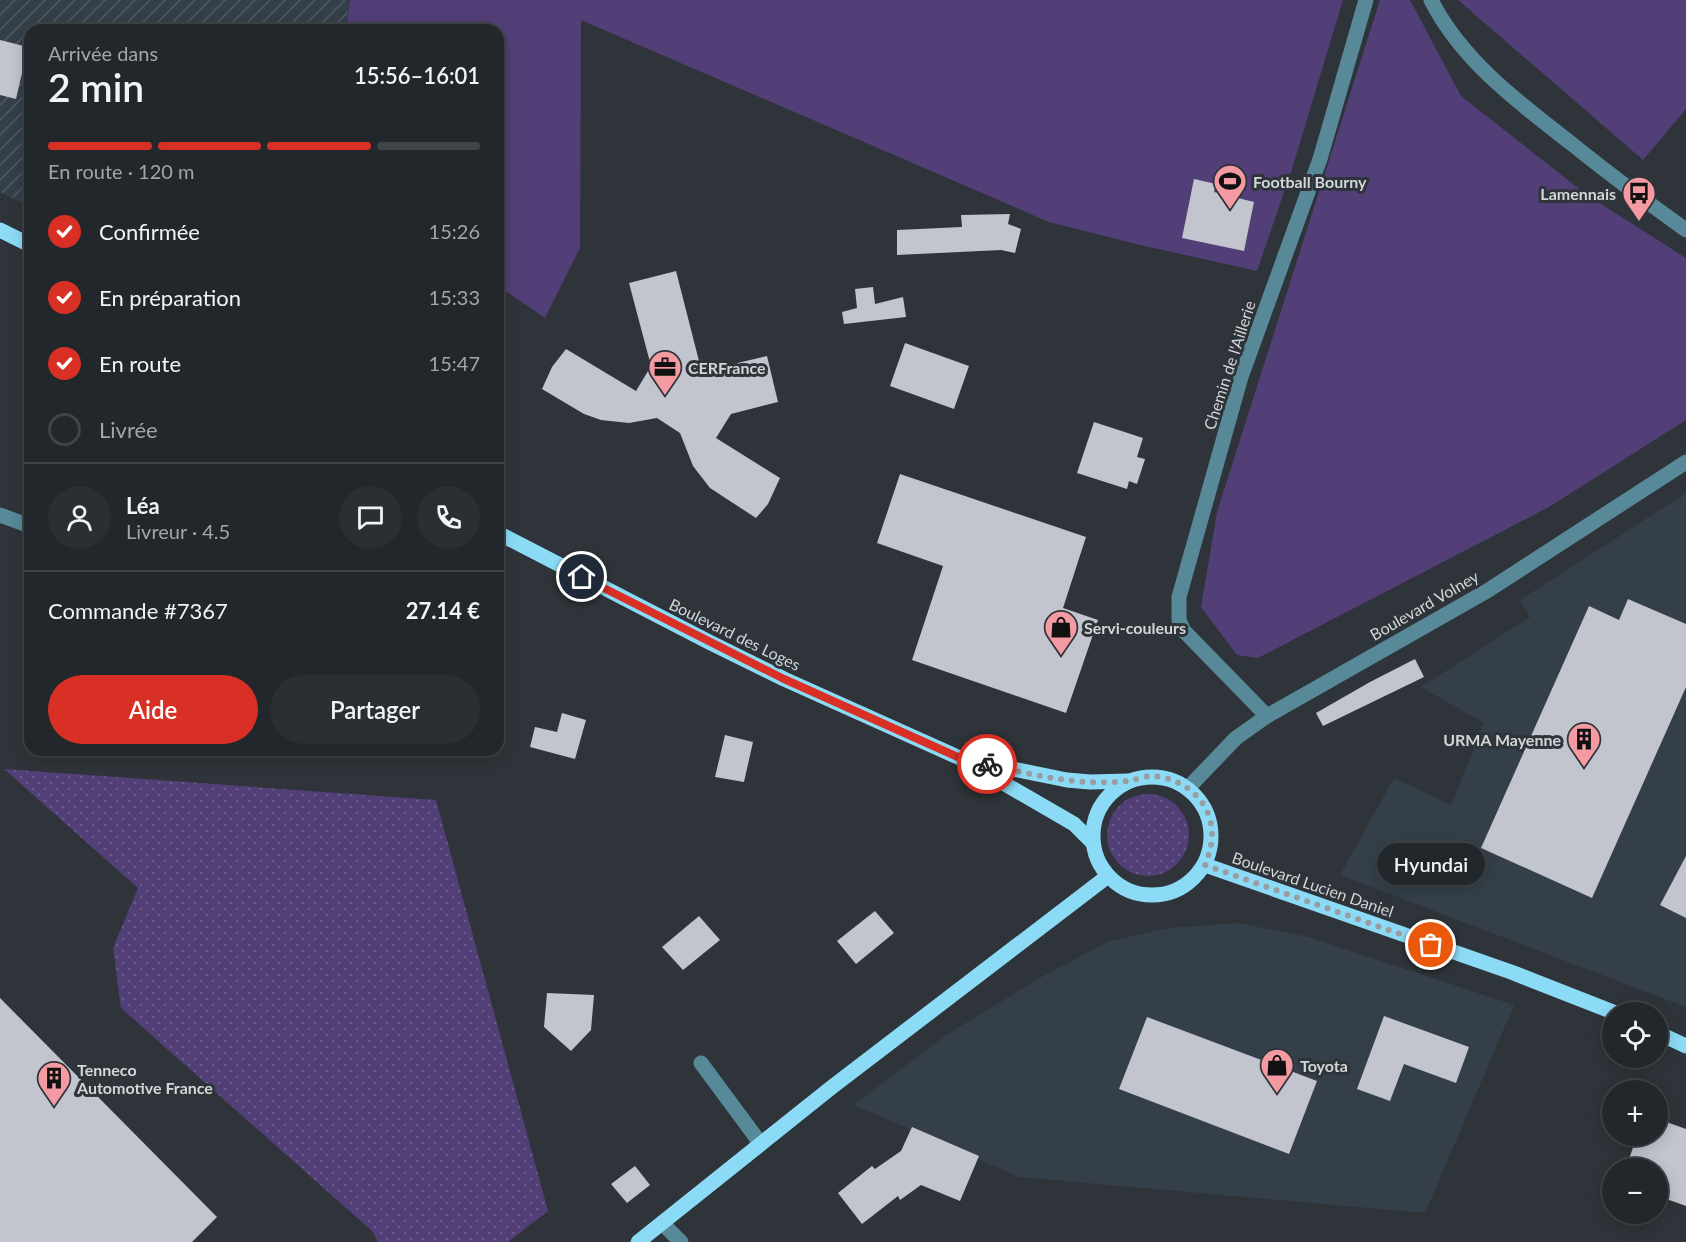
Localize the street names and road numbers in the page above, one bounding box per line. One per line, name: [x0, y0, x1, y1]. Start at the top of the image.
street label: Chemin de l'Aillerie: [1199, 298, 1259, 432]
street label: Boulevard Volney: [1366, 566, 1482, 644]
street label: Boulevard des Loges: [666, 594, 804, 674]
street label: Boulevard Lucien Daniel: [1230, 847, 1396, 921]

